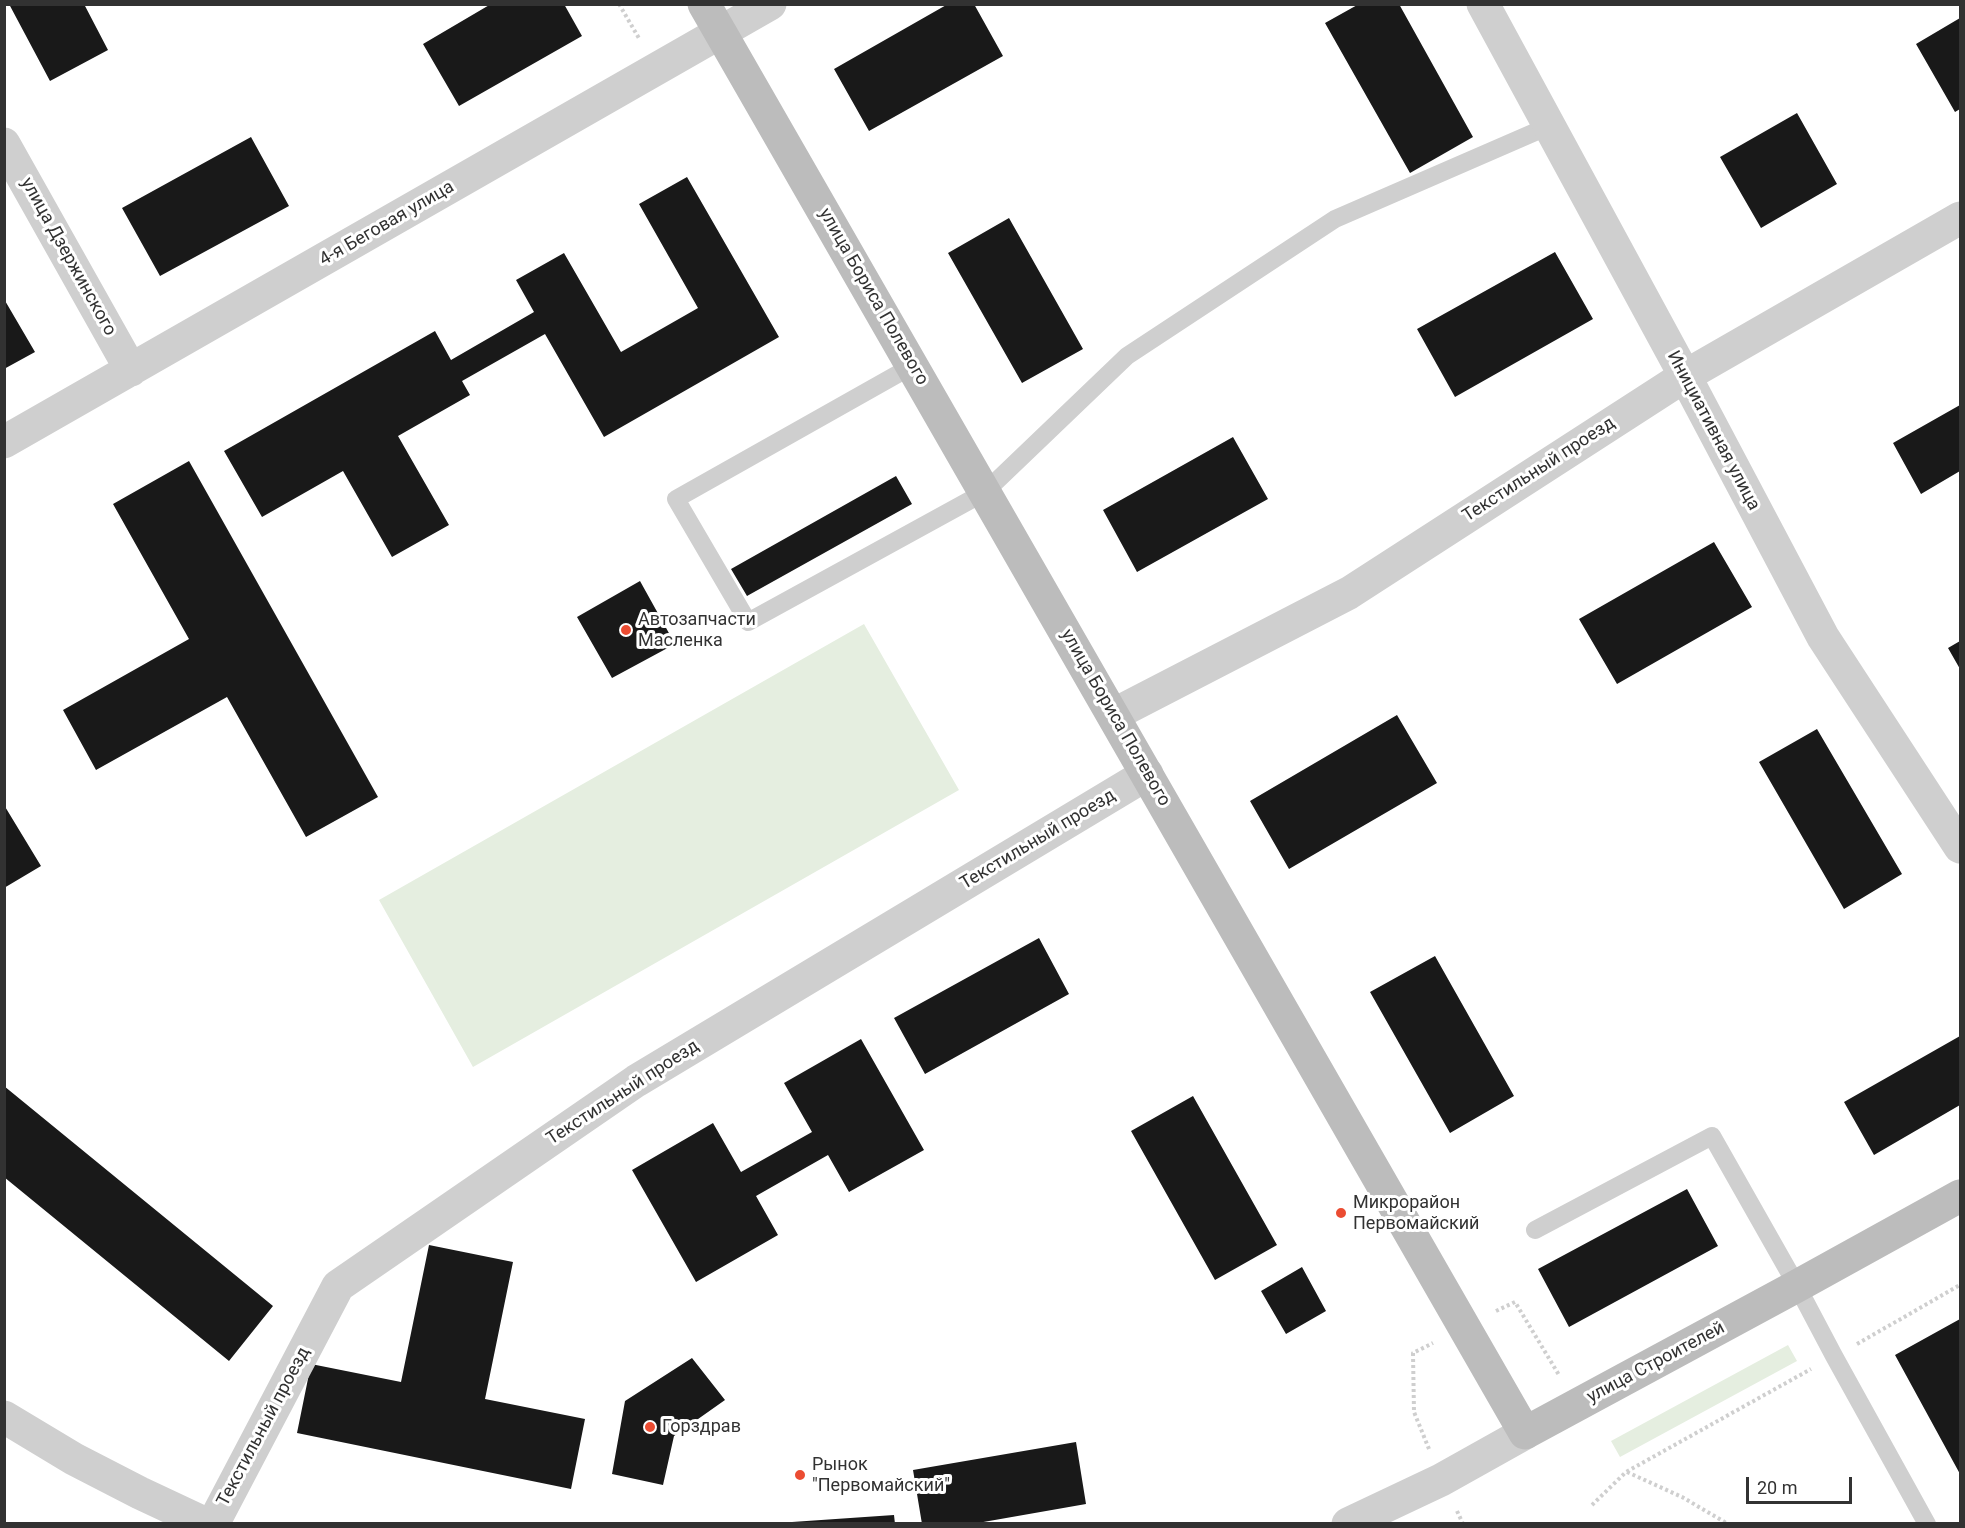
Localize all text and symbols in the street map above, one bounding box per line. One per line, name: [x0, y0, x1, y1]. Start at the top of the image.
street label: улица Дзержинского: [16, 174, 120, 340]
street label: 4-я Беговая улица: [316, 177, 458, 271]
street label: улица Бориса Полевого: [813, 205, 933, 389]
street label: Инициативная улица: [1662, 348, 1764, 514]
street label: Текстильный проезд: [1459, 413, 1619, 527]
place label: Автозапчасти Масленка: [638, 609, 756, 652]
marker: Автозапчасти Масленка: [619, 623, 633, 637]
street label: улица Бориса Полевого: [1055, 626, 1175, 810]
street label: Текстильный проезд: [957, 785, 1119, 895]
street label: Текстильный проезд: [543, 1036, 703, 1150]
place label: Микрорайон Первомайский: [1353, 1192, 1480, 1234]
marker: Микрорайон Первомайский: [1334, 1206, 1348, 1220]
street label: улица Строителей: [1583, 1318, 1729, 1408]
street label: Текстильный проезд: [213, 1344, 315, 1510]
place label: Горздрав: [662, 1416, 741, 1438]
marker: Горздрав: [643, 1420, 657, 1434]
place label: Рынок "Первомайский": [812, 1454, 950, 1496]
scale bar: [1749, 1465, 1856, 1503]
marker: Рынок "Первомайский": [793, 1468, 807, 1482]
text: 20 m: [1757, 1477, 1797, 1498]

